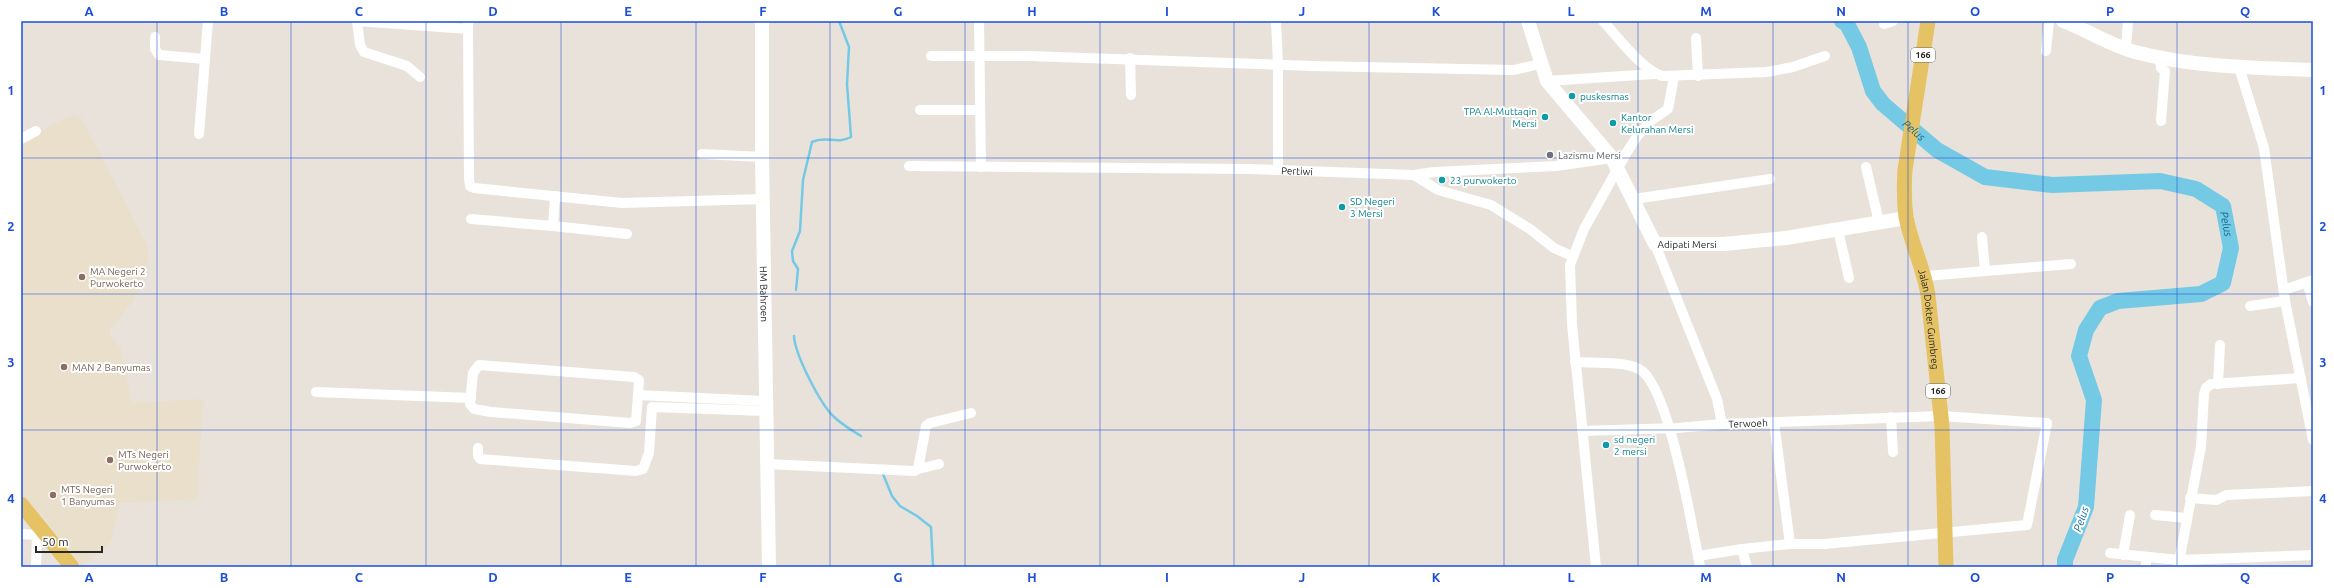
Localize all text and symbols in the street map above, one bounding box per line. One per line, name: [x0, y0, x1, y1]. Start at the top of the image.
text: A: [84, 4, 94, 18]
text: B: [220, 4, 229, 18]
text: C: [355, 4, 364, 18]
text: D: [488, 4, 498, 18]
text: E: [624, 4, 632, 18]
text: F: [759, 4, 767, 18]
text: G: [894, 4, 903, 18]
text: H: [1027, 4, 1037, 18]
text: I: [1165, 4, 1169, 18]
text: J: [1299, 4, 1305, 18]
text: K: [1432, 4, 1441, 18]
text: L: [1567, 4, 1575, 18]
text: M: [1700, 4, 1712, 18]
text: N: [1836, 4, 1846, 18]
text: O: [1970, 4, 1980, 18]
text: P: [2106, 4, 2114, 18]
text: Q: [2240, 4, 2250, 18]
road number: 166: [1911, 48, 1935, 62]
text: 1: [7, 83, 15, 97]
text: 1: [2319, 83, 2327, 97]
marker: puskesmas: [1567, 91, 1577, 101]
place label: puskesmas: [1580, 91, 1629, 102]
place label: TPA Al-Muttaqin Mersi: [1464, 106, 1537, 129]
marker: TPA Al-Muttaqin Mersi: [1540, 112, 1550, 122]
place label: Kantor Kelurahan Mersi: [1621, 112, 1693, 135]
water label: Pelus: [1900, 117, 1928, 143]
marker: Kantor Kelurahan Mersi: [1608, 118, 1618, 128]
marker: Lazismu Mersi: [1545, 150, 1555, 160]
place label: Lazismu Mersi: [1558, 150, 1621, 161]
street label: Pertiwi: [1281, 165, 1313, 177]
marker: 23 purwokerto: [1437, 175, 1447, 185]
place label: 23 purwokerto: [1450, 175, 1517, 186]
place label: SD Negeri 3 Mersi: [1350, 196, 1395, 219]
marker: SD Negeri 3 Mersi: [1337, 202, 1347, 212]
water label: Pelus: [2218, 210, 2235, 238]
text: 2: [7, 219, 15, 233]
text: 2: [2319, 219, 2327, 233]
street label: Adipati Mersi: [1658, 239, 1717, 250]
place label: MA Negeri 2 Purwokerto: [90, 266, 146, 289]
street label: HM Bahroen: [758, 266, 770, 322]
street label: Jalan Dokter Gumbreg: [1916, 268, 1941, 370]
marker: MA Negeri 2 Purwokerto: [77, 272, 87, 282]
text: 3: [7, 355, 15, 369]
text: 3: [2319, 355, 2327, 369]
marker: MAN 2 Banyumas: [59, 362, 69, 372]
place label: MAN 2 Banyumas: [72, 362, 150, 373]
road number: 166: [1926, 384, 1950, 398]
street label: Terwoeh: [1728, 417, 1768, 430]
place label: sd negeri 2 mersi: [1614, 434, 1655, 457]
marker: sd negeri 2 mersi: [1601, 440, 1611, 450]
place label: MTs Negeri Purwokerto: [118, 449, 171, 472]
marker: MTs Negeri Purwokerto: [105, 455, 115, 465]
place label: MTS Negeri 1 Banyumas: [61, 484, 115, 507]
marker: MTS Negeri 1 Banyumas: [48, 490, 58, 500]
text: 4: [7, 491, 15, 505]
text: 4: [2319, 491, 2327, 505]
water label: Pelus: [2071, 505, 2091, 533]
scale bar: [36, 528, 102, 554]
text: 50 m: [42, 535, 69, 548]
text: A: [84, 570, 94, 584]
text: B: [220, 570, 229, 584]
text: C: [355, 570, 364, 584]
text: D: [488, 570, 498, 584]
text: E: [624, 570, 632, 584]
text: F: [759, 570, 767, 584]
text: G: [894, 570, 903, 584]
text: H: [1027, 570, 1037, 584]
text: I: [1165, 570, 1169, 584]
text: J: [1299, 570, 1305, 584]
text: K: [1432, 570, 1441, 584]
text: L: [1567, 570, 1575, 584]
text: M: [1700, 570, 1712, 584]
text: N: [1836, 570, 1846, 584]
text: O: [1970, 570, 1980, 584]
text: P: [2106, 570, 2114, 584]
text: Q: [2240, 570, 2250, 584]

